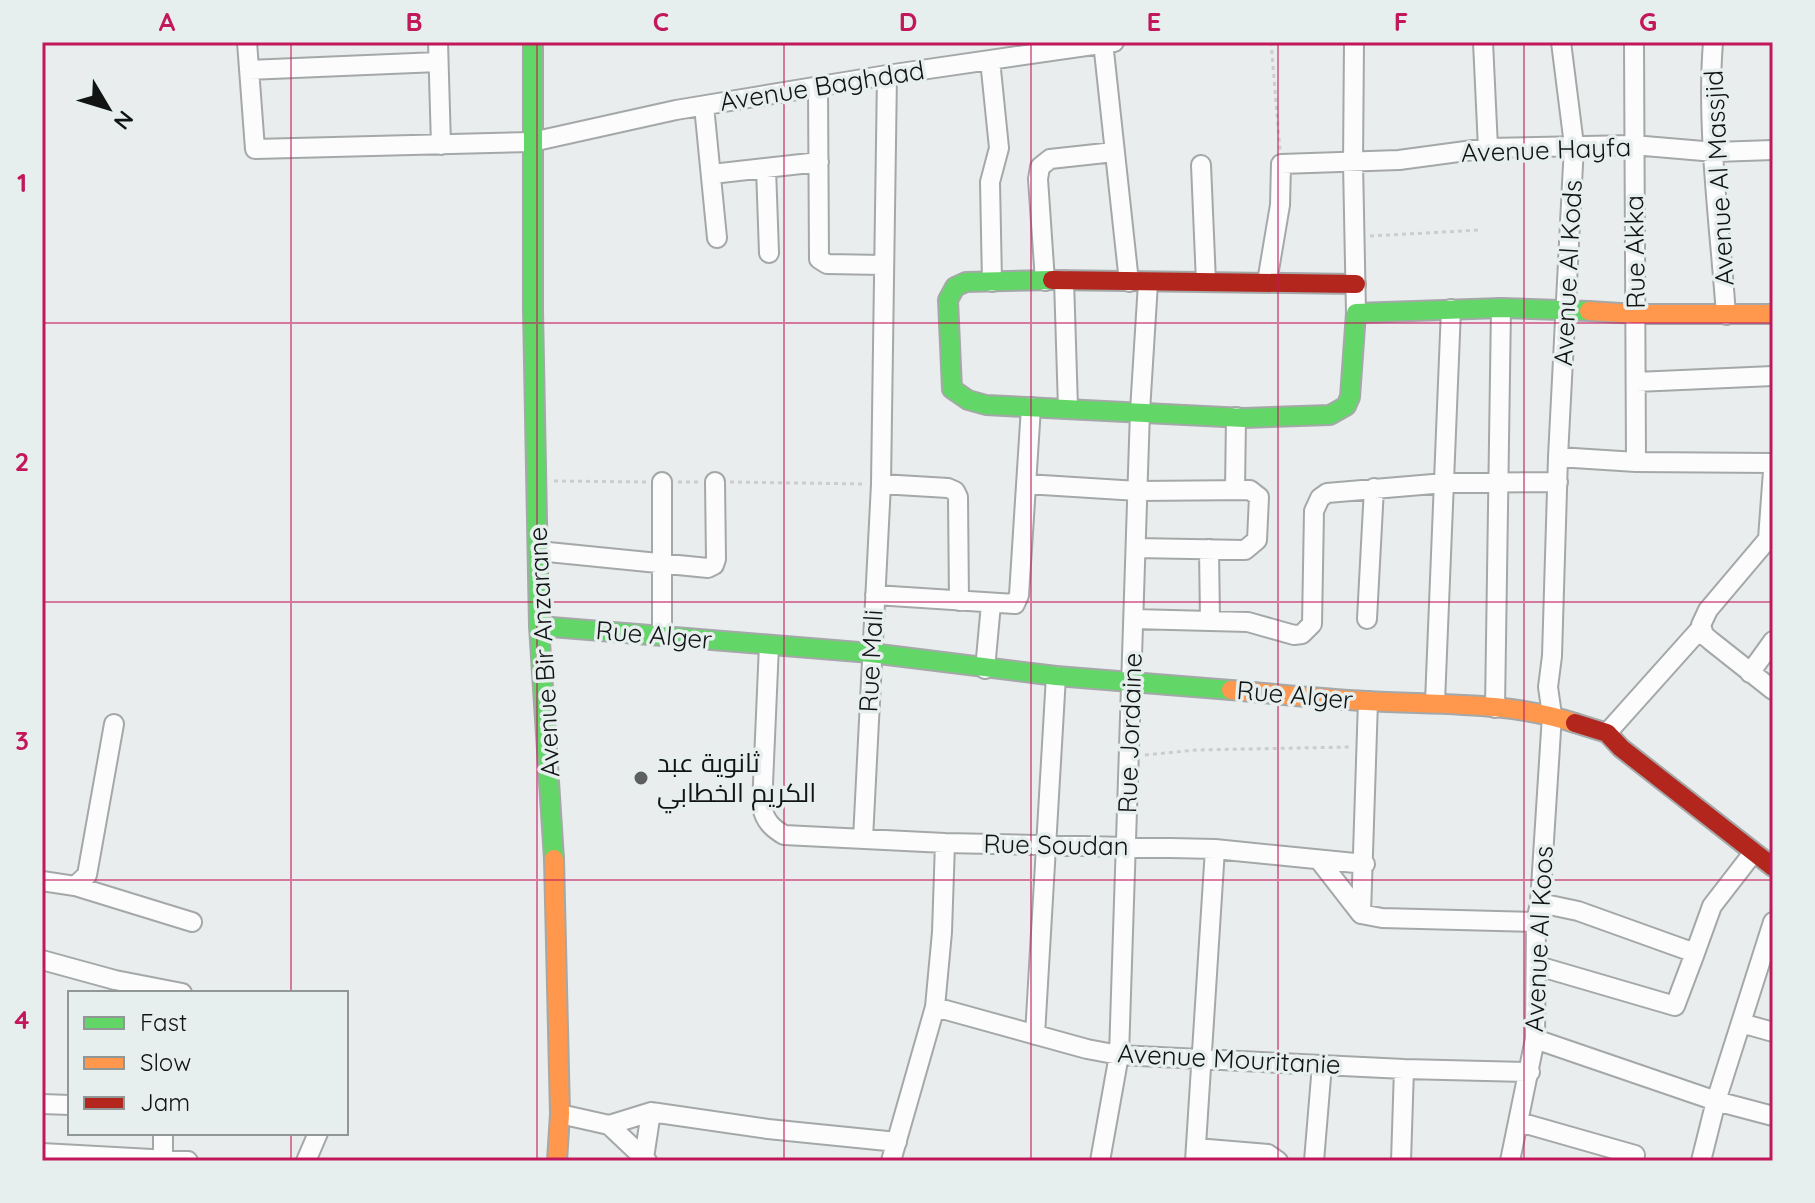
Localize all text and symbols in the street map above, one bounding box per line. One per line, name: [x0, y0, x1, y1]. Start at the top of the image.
text: A: [159, 5, 176, 38]
text: B: [405, 5, 423, 38]
text: C: [653, 5, 669, 38]
text: D: [899, 5, 917, 38]
text: E: [1147, 5, 1161, 38]
text: F: [1394, 5, 1408, 38]
text: G: [1639, 5, 1657, 38]
street label: Avenue Baghdad: [717, 53, 927, 118]
north arrow: [68, 68, 148, 148]
street label: Avenue Al Massjid: [1696, 69, 1741, 287]
text: N: [108, 105, 140, 135]
street label: Avenue Hayfa: [1460, 130, 1632, 169]
text: 1: [17, 166, 27, 199]
street label: Avenue Al Kods: [1546, 179, 1589, 367]
street label: Rue Akka: [1617, 195, 1652, 309]
text: 2: [15, 445, 29, 478]
street label: Avenue Bir Anzarane: [520, 526, 567, 778]
street label: Rue Mali: [851, 609, 890, 713]
street label: Rue Alger: [594, 613, 714, 656]
street label: Rue Jordaine: [1110, 652, 1149, 814]
street label: Rue Alger: [1235, 673, 1355, 716]
text: 3: [15, 724, 29, 757]
place label: ثانوية عبد الكريم الخطابي: [657, 746, 816, 814]
marker: ثانوية عبد الكريم الخطابي: [632, 769, 650, 787]
street label: Rue Soudan: [983, 827, 1129, 862]
street label: Avenue Al Koos: [1517, 845, 1560, 1033]
legend: [68, 991, 348, 1135]
text: 4: [14, 1003, 30, 1036]
text: Fast: [140, 1007, 187, 1037]
street label: Avenue Mouritanie: [1117, 1036, 1341, 1081]
text: Slow: [140, 1047, 191, 1077]
text: Jam: [140, 1087, 190, 1117]

